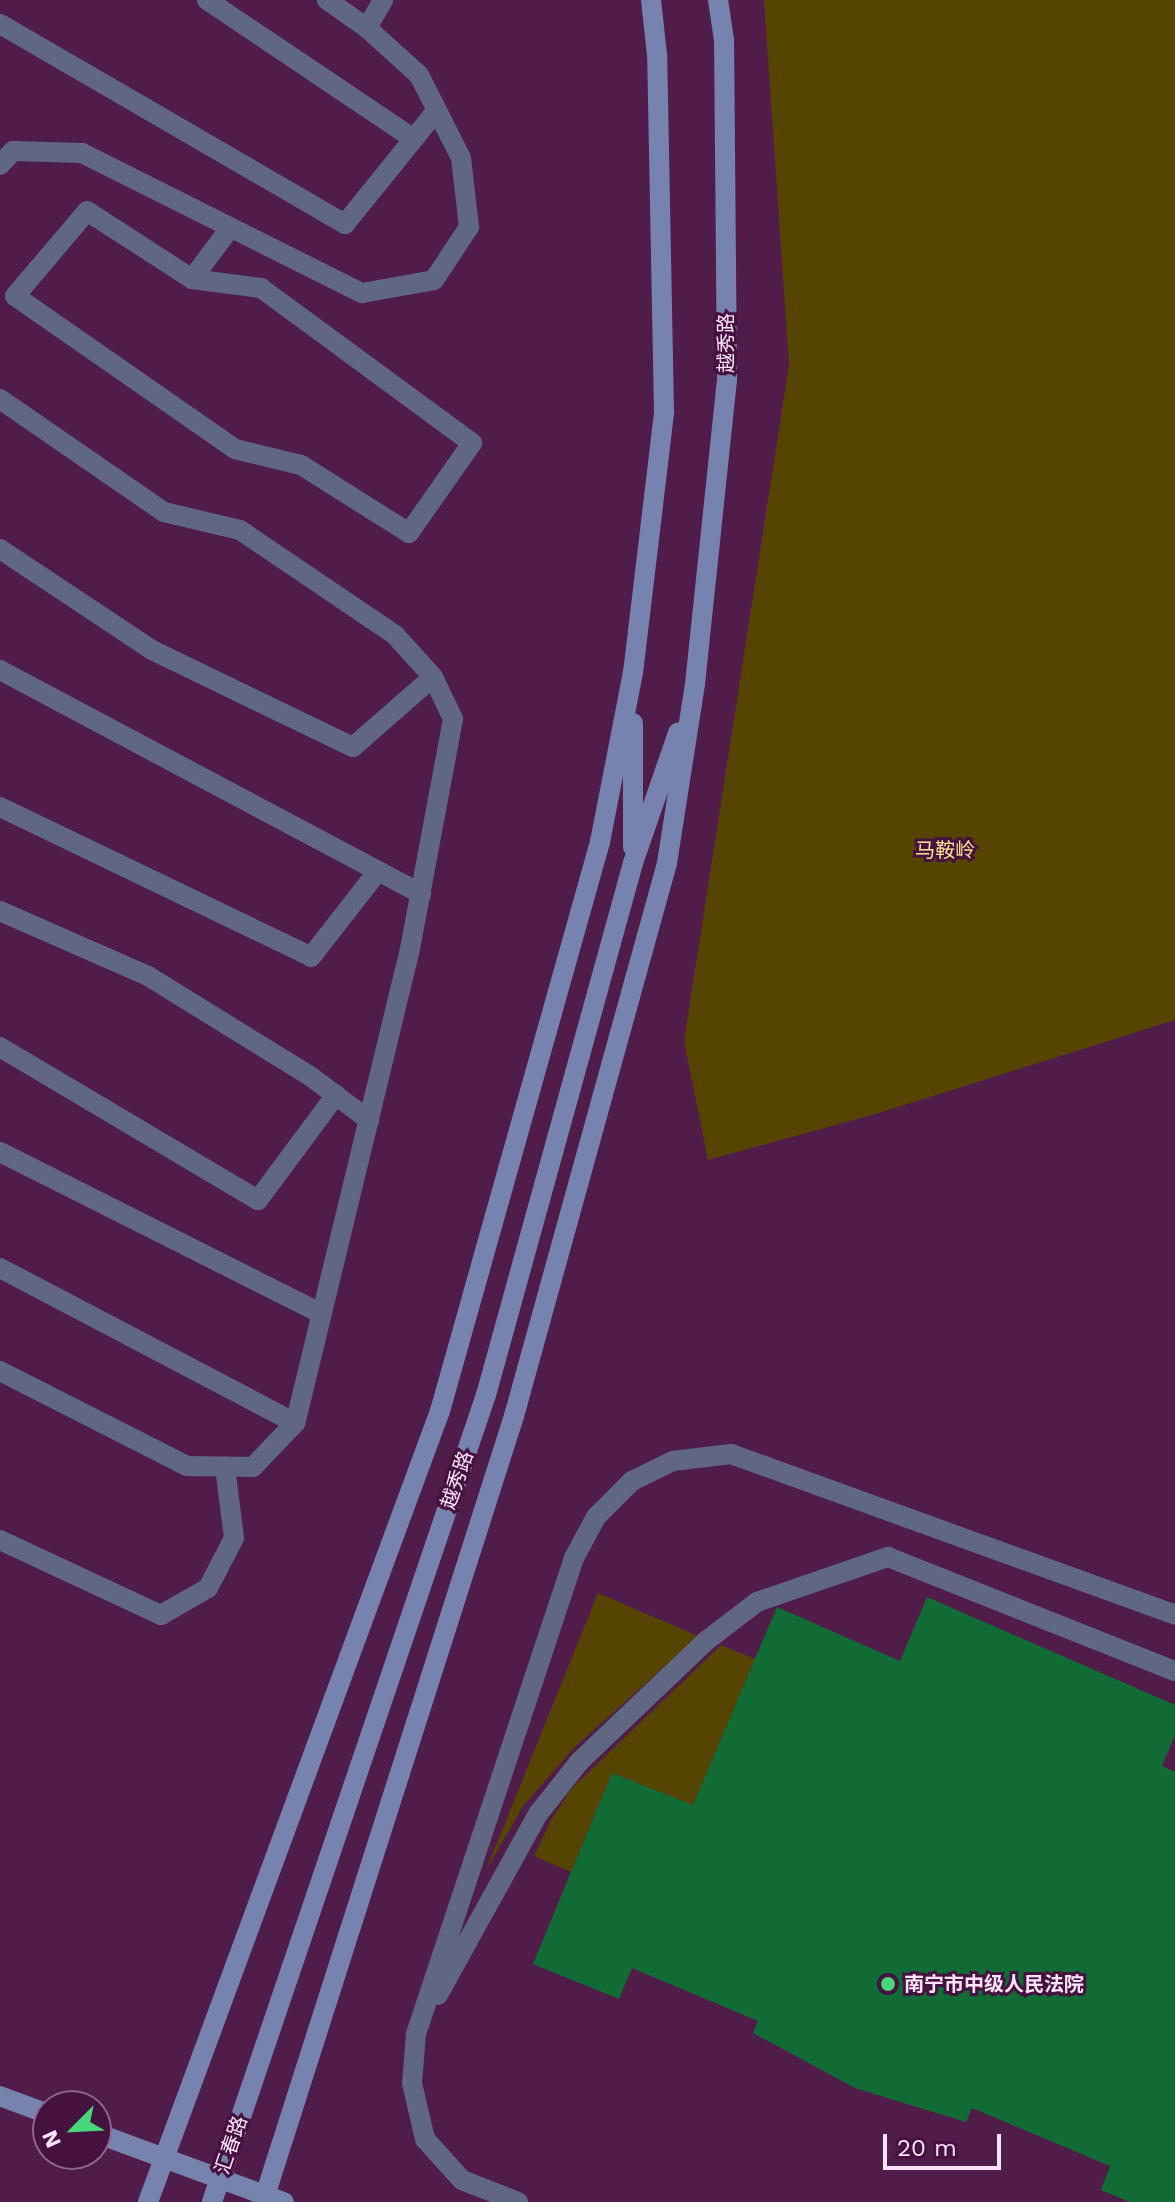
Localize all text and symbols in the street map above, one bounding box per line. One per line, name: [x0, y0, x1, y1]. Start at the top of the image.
street label: 越秀路: [714, 313, 738, 373]
park label: 马鞍岭: [915, 838, 975, 862]
street label: 越秀路: [436, 1448, 478, 1512]
place label: 南宁市中级人民法院: [904, 1972, 1084, 1996]
marker: 南宁市中级人民法院: [879, 1975, 897, 1993]
north arrow: [32, 2090, 112, 2170]
street label: 汇春路: [210, 2113, 252, 2177]
scale bar: [887, 2118, 1005, 2168]
text: N: [37, 2127, 66, 2152]
text: 20 m: [897, 2134, 957, 2162]

